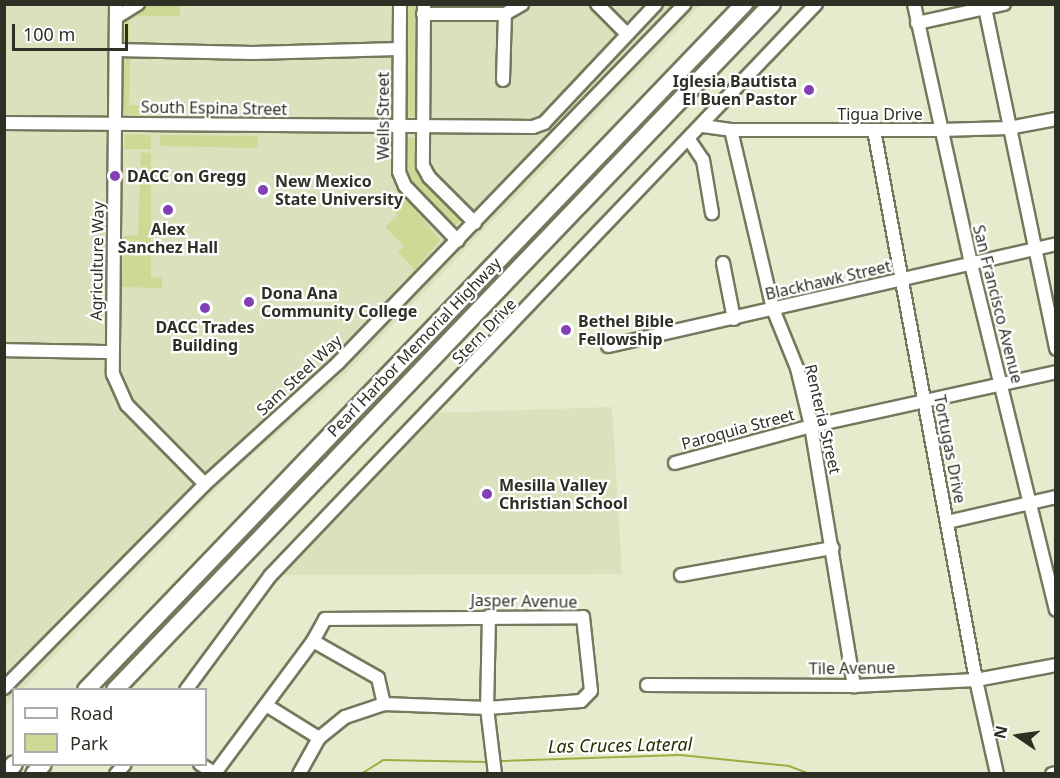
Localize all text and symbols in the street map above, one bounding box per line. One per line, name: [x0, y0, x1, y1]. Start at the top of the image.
scale bar: [15, 12, 130, 50]
text: 100 m: [23, 22, 75, 46]
place label: Iglesia Bautista El Buen Pastor: [673, 71, 797, 109]
street label: Wells Street: [373, 72, 393, 160]
marker: Iglesia Bautista El Buen Pastor: [802, 83, 816, 97]
street label: South Espina Street: [141, 97, 287, 119]
street label: Tigua Drive: [837, 104, 923, 124]
place label: DACC on Gregg: [127, 166, 246, 186]
marker: DACC on Gregg: [108, 169, 122, 183]
place label: New Mexico State University: [275, 171, 403, 209]
marker: New Mexico State University: [256, 183, 270, 197]
street label: Agriculture Way: [86, 201, 108, 321]
marker: Alex Sanchez Hall: [161, 203, 175, 217]
place label: Alex Sanchez Hall: [118, 219, 218, 257]
street label: San Francisco Avenue: [969, 223, 1027, 385]
street label: Pearl Harbor Memorial Highway: [323, 253, 505, 441]
street label: Blackhawk Street: [763, 256, 893, 304]
place label: Dona Ana Community College: [261, 283, 417, 321]
street label: Stern Drive: [448, 294, 520, 368]
marker: Dona Ana Community College: [242, 295, 256, 309]
marker: DACC Trades Building: [198, 301, 212, 315]
place label: Bethel Bible Fellowship: [578, 311, 674, 349]
place label: DACC Trades Building: [155, 317, 255, 355]
marker: Bethel Bible Fellowship: [559, 323, 573, 337]
street label: Sam Steel Way: [252, 331, 346, 419]
street label: Renteria Street: [801, 362, 845, 476]
street label: Tortugas Drive: [930, 393, 970, 505]
street label: Paroquia Street: [679, 405, 797, 453]
place label: Mesilla Valley Christian School: [499, 475, 628, 513]
marker: Mesilla Valley Christian School: [480, 487, 494, 501]
street label: Jasper Avenue: [470, 590, 578, 612]
street label: Tile Avenue: [809, 658, 895, 678]
legend: [12, 688, 207, 766]
text: Road: [70, 701, 113, 725]
north arrow: [988, 706, 1048, 766]
text: N: [988, 723, 1013, 741]
text: Park: [70, 731, 108, 755]
water label: Las Cruces Lateral: [548, 733, 692, 757]

